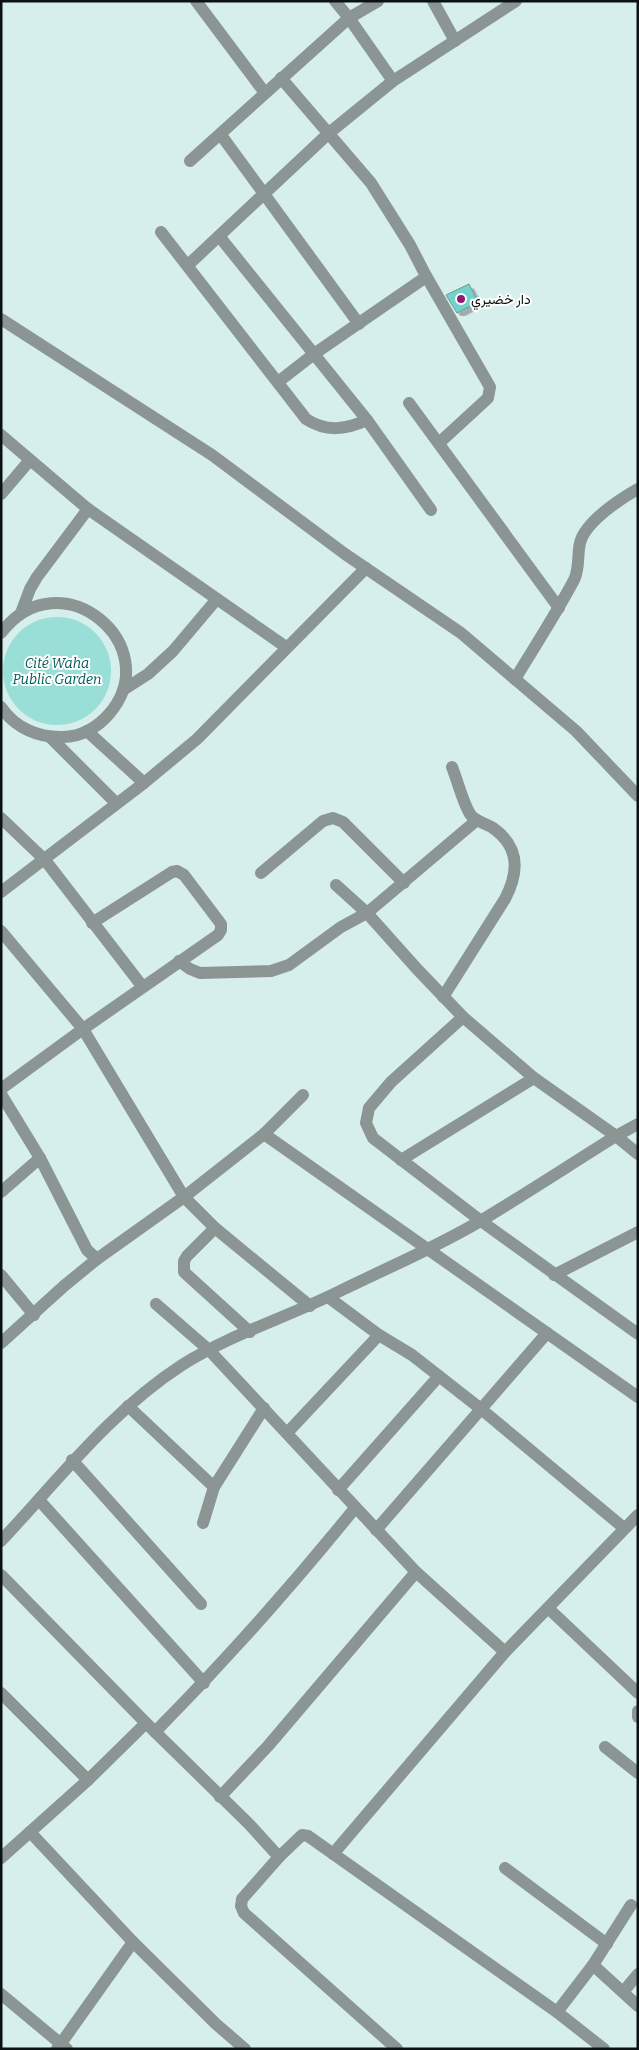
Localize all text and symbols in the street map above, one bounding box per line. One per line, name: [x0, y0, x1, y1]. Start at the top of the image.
place label: دار خضيري: [471, 291, 531, 311]
marker: دار خضيري: [455, 293, 467, 305]
park label: Cité Waha Public Garden: [12, 655, 102, 688]

